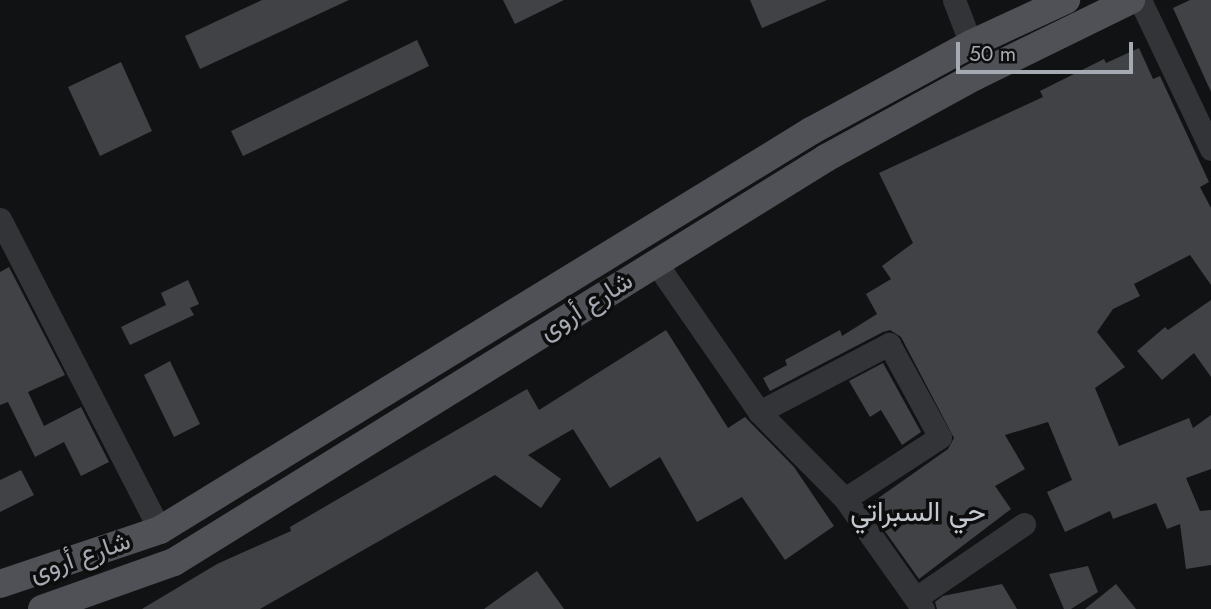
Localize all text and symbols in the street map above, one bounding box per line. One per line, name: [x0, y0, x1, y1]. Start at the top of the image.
scale bar: [959, 28, 1136, 72]
text: 50 m: [969, 39, 1016, 69]
street label: شارع أروى: [533, 265, 639, 347]
district label: حي السبراتي: [850, 495, 986, 529]
street label: شارع أروى: [25, 525, 135, 589]

